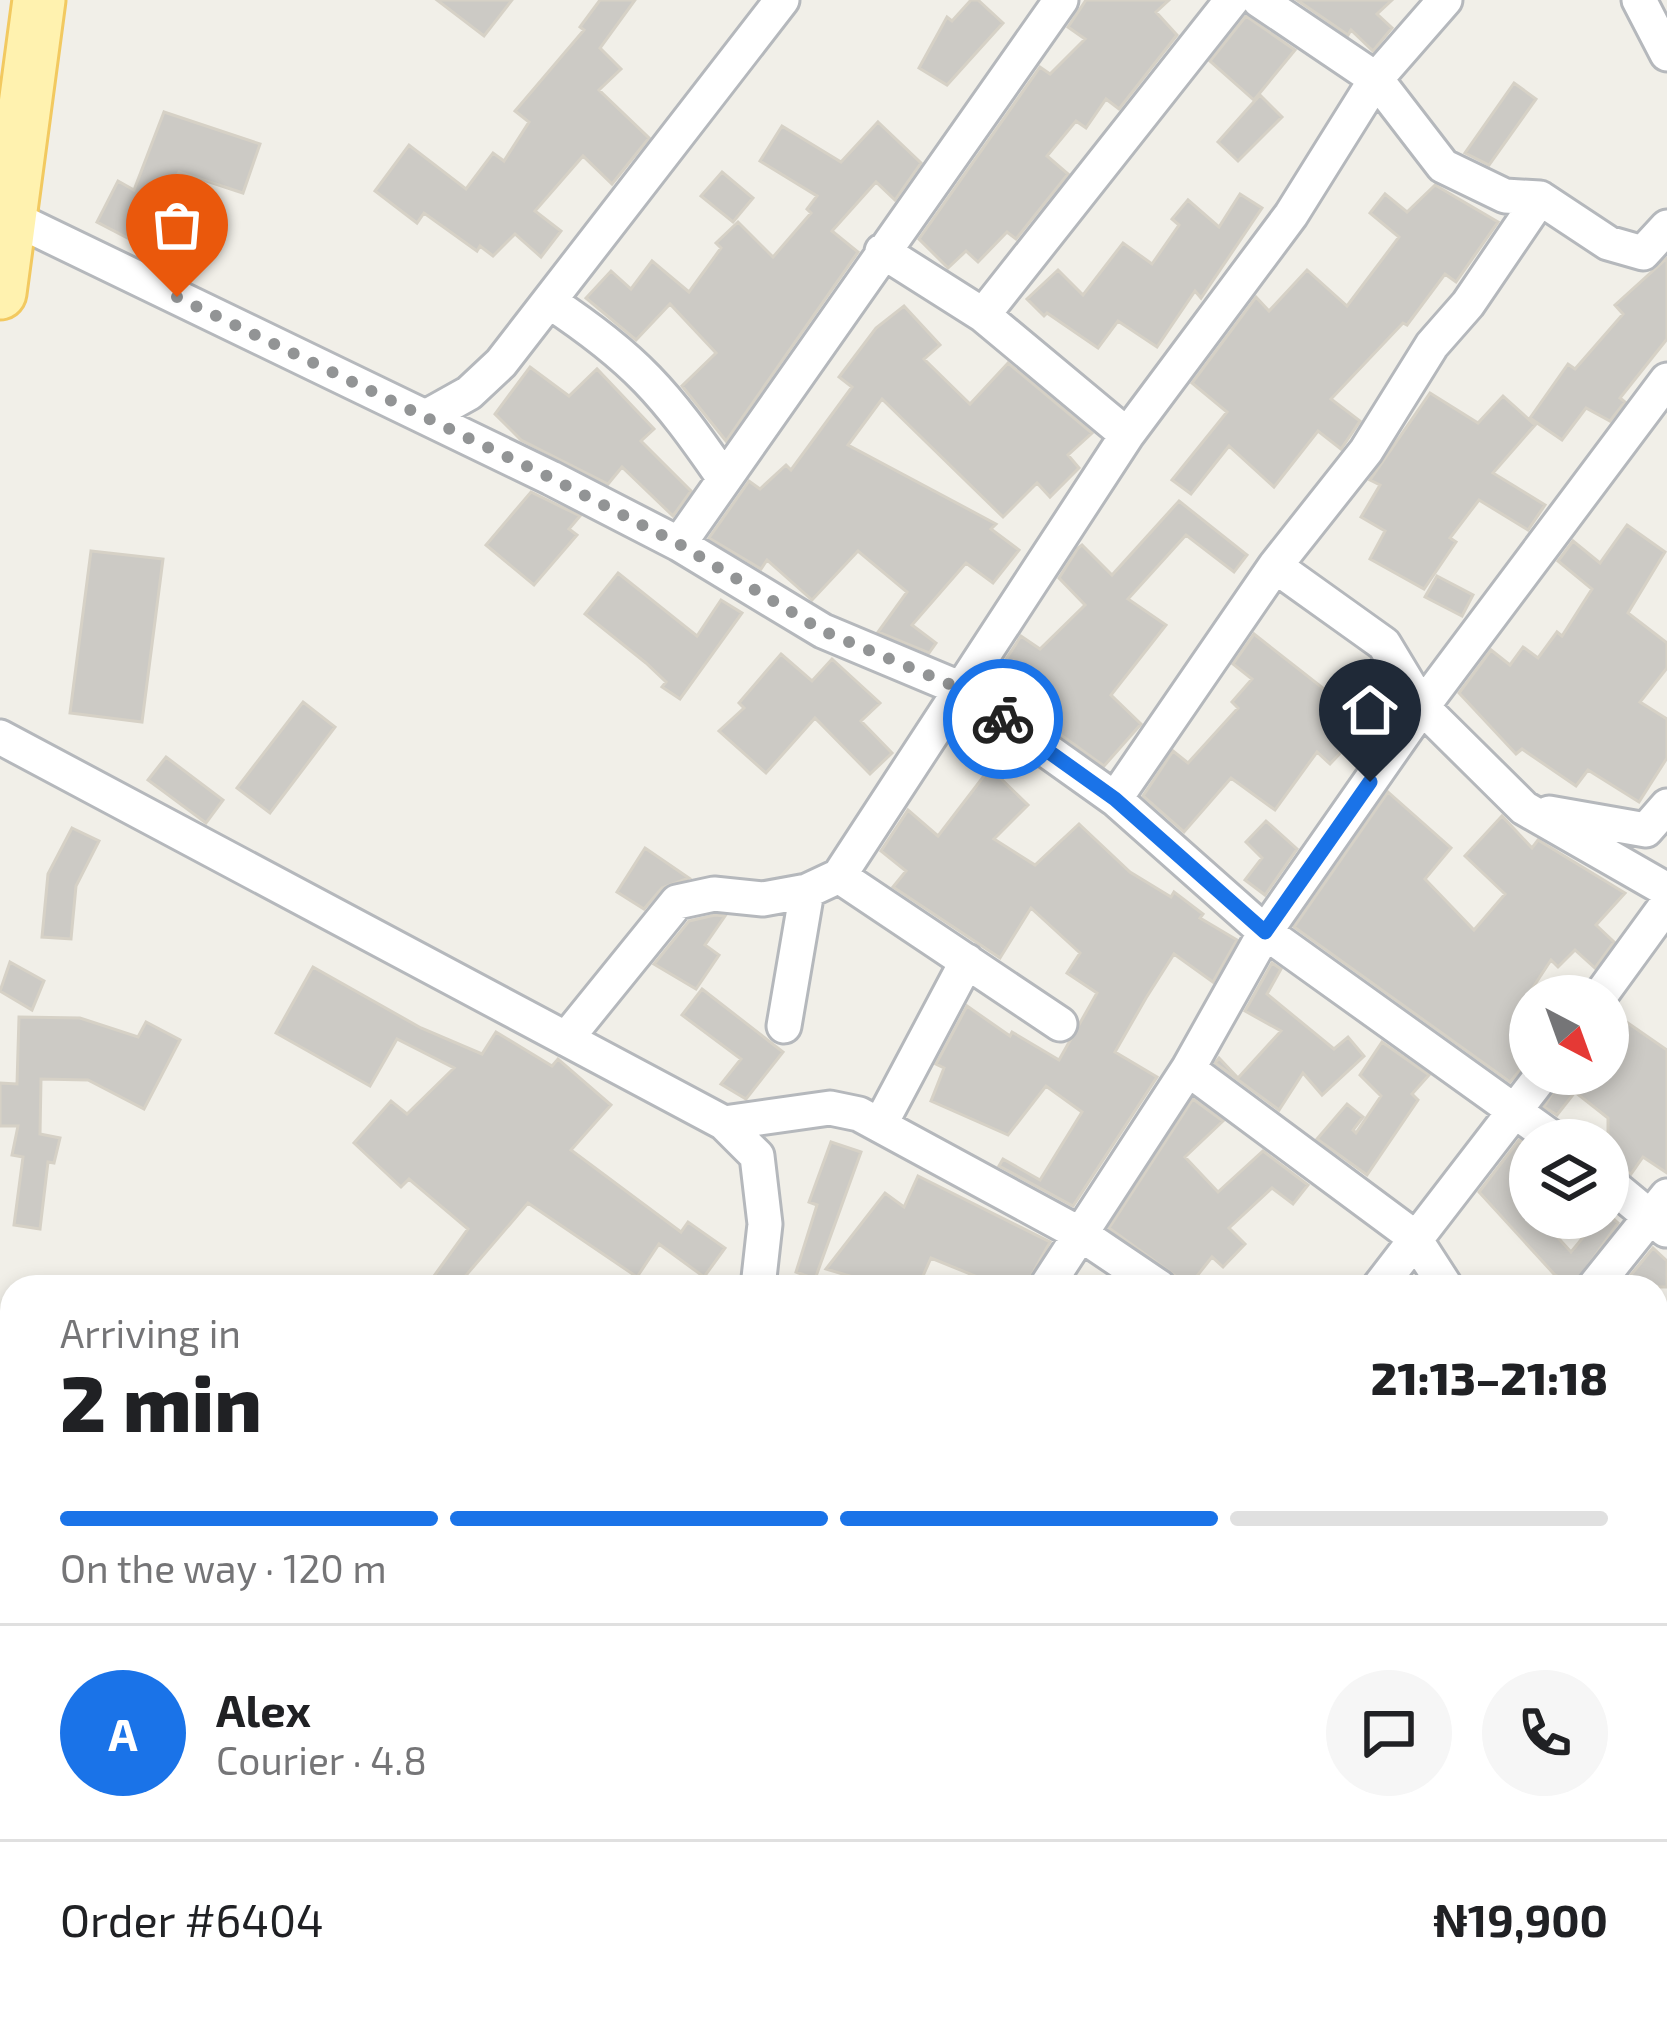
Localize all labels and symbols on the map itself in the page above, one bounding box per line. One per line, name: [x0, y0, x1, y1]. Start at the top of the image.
pin: [126, 174, 228, 297]
courier: [943, 659, 1063, 779]
pin: [1319, 659, 1421, 782]
north arrow: [1509, 975, 1629, 1095]

